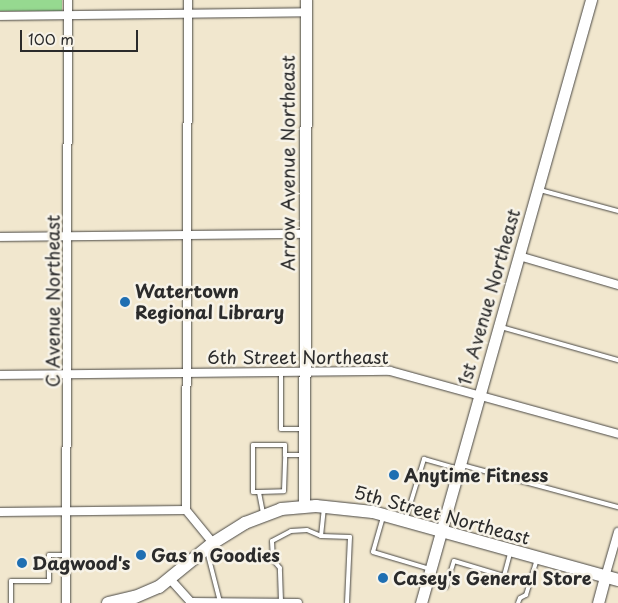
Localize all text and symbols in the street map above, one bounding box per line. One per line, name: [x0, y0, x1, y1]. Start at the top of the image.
scale bar: [22, 20, 140, 52]
text: 100 m: [28, 27, 74, 50]
street label: Arrow Avenue Northeast: [277, 56, 299, 270]
street label: 1st Avenue Northeast: [453, 206, 525, 388]
street label: C Avenue Northeast: [42, 214, 64, 388]
place label: Watertown Regional Library: [135, 281, 284, 324]
marker: Watertown Regional Library: [119, 296, 131, 308]
street label: 6th Street Northeast: [207, 346, 389, 368]
place label: Anytime Fitness: [404, 464, 549, 486]
marker: Anytime Fitness: [388, 469, 400, 481]
street label: 5th Street Northeast: [352, 481, 532, 549]
place label: Gas n Goodies: [151, 544, 280, 566]
marker: Gas n Goodies: [135, 549, 147, 561]
place label: Dagwood's: [32, 552, 130, 574]
marker: Dagwood's: [16, 557, 28, 569]
place label: Casey's General Store: [393, 567, 592, 589]
marker: Casey's General Store: [377, 572, 389, 584]

